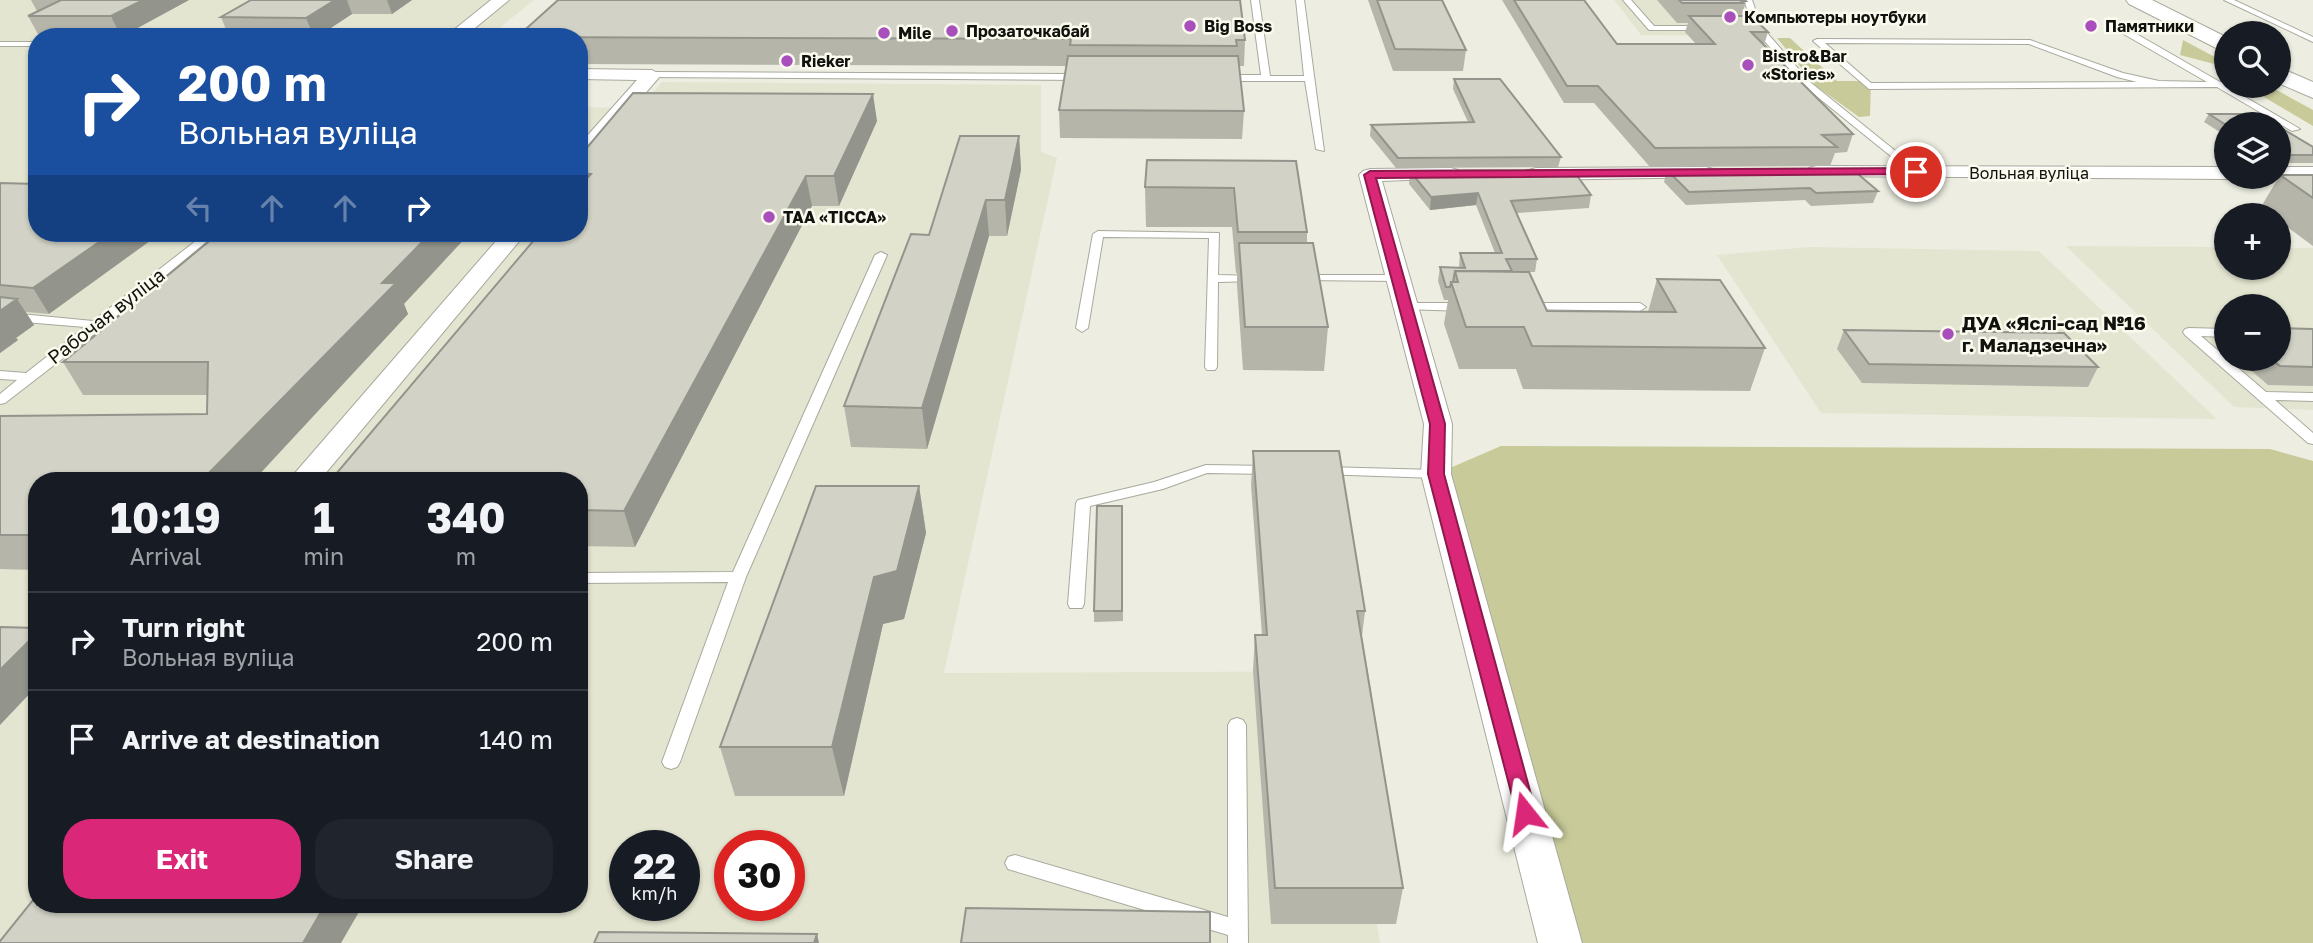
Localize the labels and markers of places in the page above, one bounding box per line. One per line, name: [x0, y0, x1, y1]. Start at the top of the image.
place label: Компьютеры ноутбуки: [1744, 7, 1926, 27]
marker: Компьютеры ноутбуки: [1722, 9, 1738, 25]
place label: Big Boss: [1204, 16, 1272, 36]
place label: Памятники: [2105, 16, 2194, 36]
marker: Big Boss: [1182, 18, 1198, 34]
marker: Памятники: [2083, 18, 2099, 34]
place label: Прозаточкабай: [966, 21, 1090, 41]
place label: Mile: [898, 23, 931, 43]
marker: Прозаточкабай: [944, 23, 960, 39]
marker: Mile: [876, 25, 892, 41]
place label: Bistro&Bar «Stories»: [1762, 46, 1847, 84]
place label: Rieker: [801, 51, 851, 71]
marker: Rieker: [779, 53, 795, 69]
marker: Bistro&Bar «Stories»: [1740, 57, 1756, 73]
pin: [1886, 142, 1946, 202]
place label: ТАА «ТIССА»: [783, 207, 886, 227]
marker: ТАА «ТIССА»: [761, 209, 777, 225]
place label: ДУА «Яслі-сад №16 г. Маладзечна»: [1962, 311, 2146, 356]
marker: ДУА «Яслі-сад №16 г. Маладзечна»: [1940, 326, 1956, 342]

